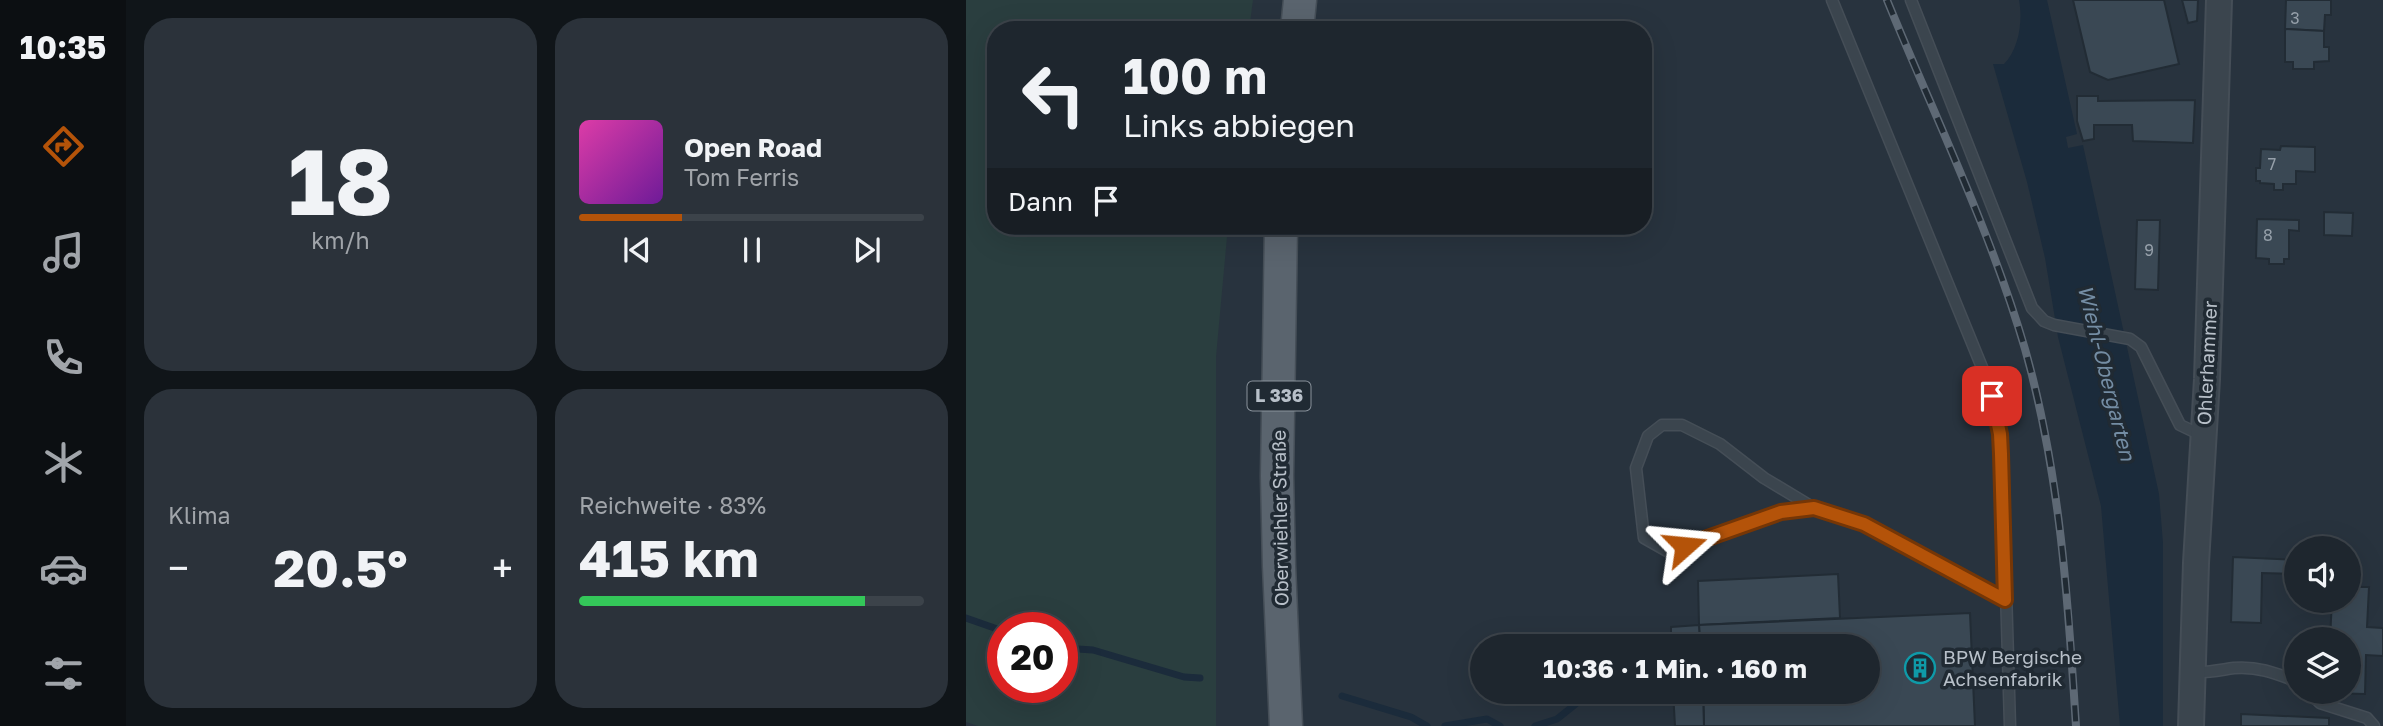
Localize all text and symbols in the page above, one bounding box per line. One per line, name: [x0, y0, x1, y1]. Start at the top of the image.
house number: 3: [2290, 8, 2300, 28]
text: 10:35: [20, 28, 106, 66]
text: 100 m: [1123, 46, 1267, 105]
icon: left: [1008, 49, 1099, 140]
text: Links abbiegen: [1123, 106, 1355, 144]
icon: directions: [39, 122, 88, 171]
text: 18: [288, 126, 393, 235]
text: Open Road: [684, 132, 822, 163]
house number: 7: [2268, 154, 2276, 174]
text: Tom Ferris: [684, 163, 799, 191]
icon: arrive: [1087, 182, 1125, 220]
text: Dann: [1008, 186, 1073, 217]
house number: 8: [2263, 225, 2273, 245]
text: km/h: [311, 226, 370, 254]
icon: music: [39, 228, 88, 277]
icon: previous: [618, 231, 656, 269]
icon: pause: [733, 231, 771, 269]
icon: next: [848, 231, 886, 269]
house number: 9: [2144, 240, 2154, 260]
water label: Wiehl-Obergarten: [2073, 282, 2142, 464]
street label: Ohlerhammer: [2192, 300, 2221, 426]
icon: phone: [39, 333, 88, 382]
pin: [1962, 366, 2022, 426]
icon: arrive: [1973, 377, 2011, 415]
road number: L 336: [1248, 382, 1310, 410]
street label: Oberwiehler Straße: [1266, 430, 1293, 606]
icon: climate: [39, 438, 88, 487]
text: Reichweite · 83%: [579, 491, 766, 519]
text: Klima: [168, 501, 231, 529]
position arrow: [1648, 509, 1722, 583]
text: 415 km: [579, 526, 759, 588]
text: 20.5°: [273, 536, 408, 598]
map controls: [2284, 536, 2361, 704]
button: sound: [2284, 536, 2361, 613]
icon: car: [39, 544, 88, 593]
text: −: [168, 545, 189, 590]
text: +: [492, 545, 513, 590]
speed limit sign: 20: [987, 612, 1078, 703]
button: layers: [2284, 627, 2361, 704]
place label: BPW Bergische Achsenfabrik: [1943, 645, 2082, 690]
icon: filters: [39, 649, 88, 698]
building icon: BPW Bergische Achsenfabrik: [1903, 651, 1937, 685]
text: 10:36 · 1 Min. · 160 m: [1543, 653, 1807, 684]

